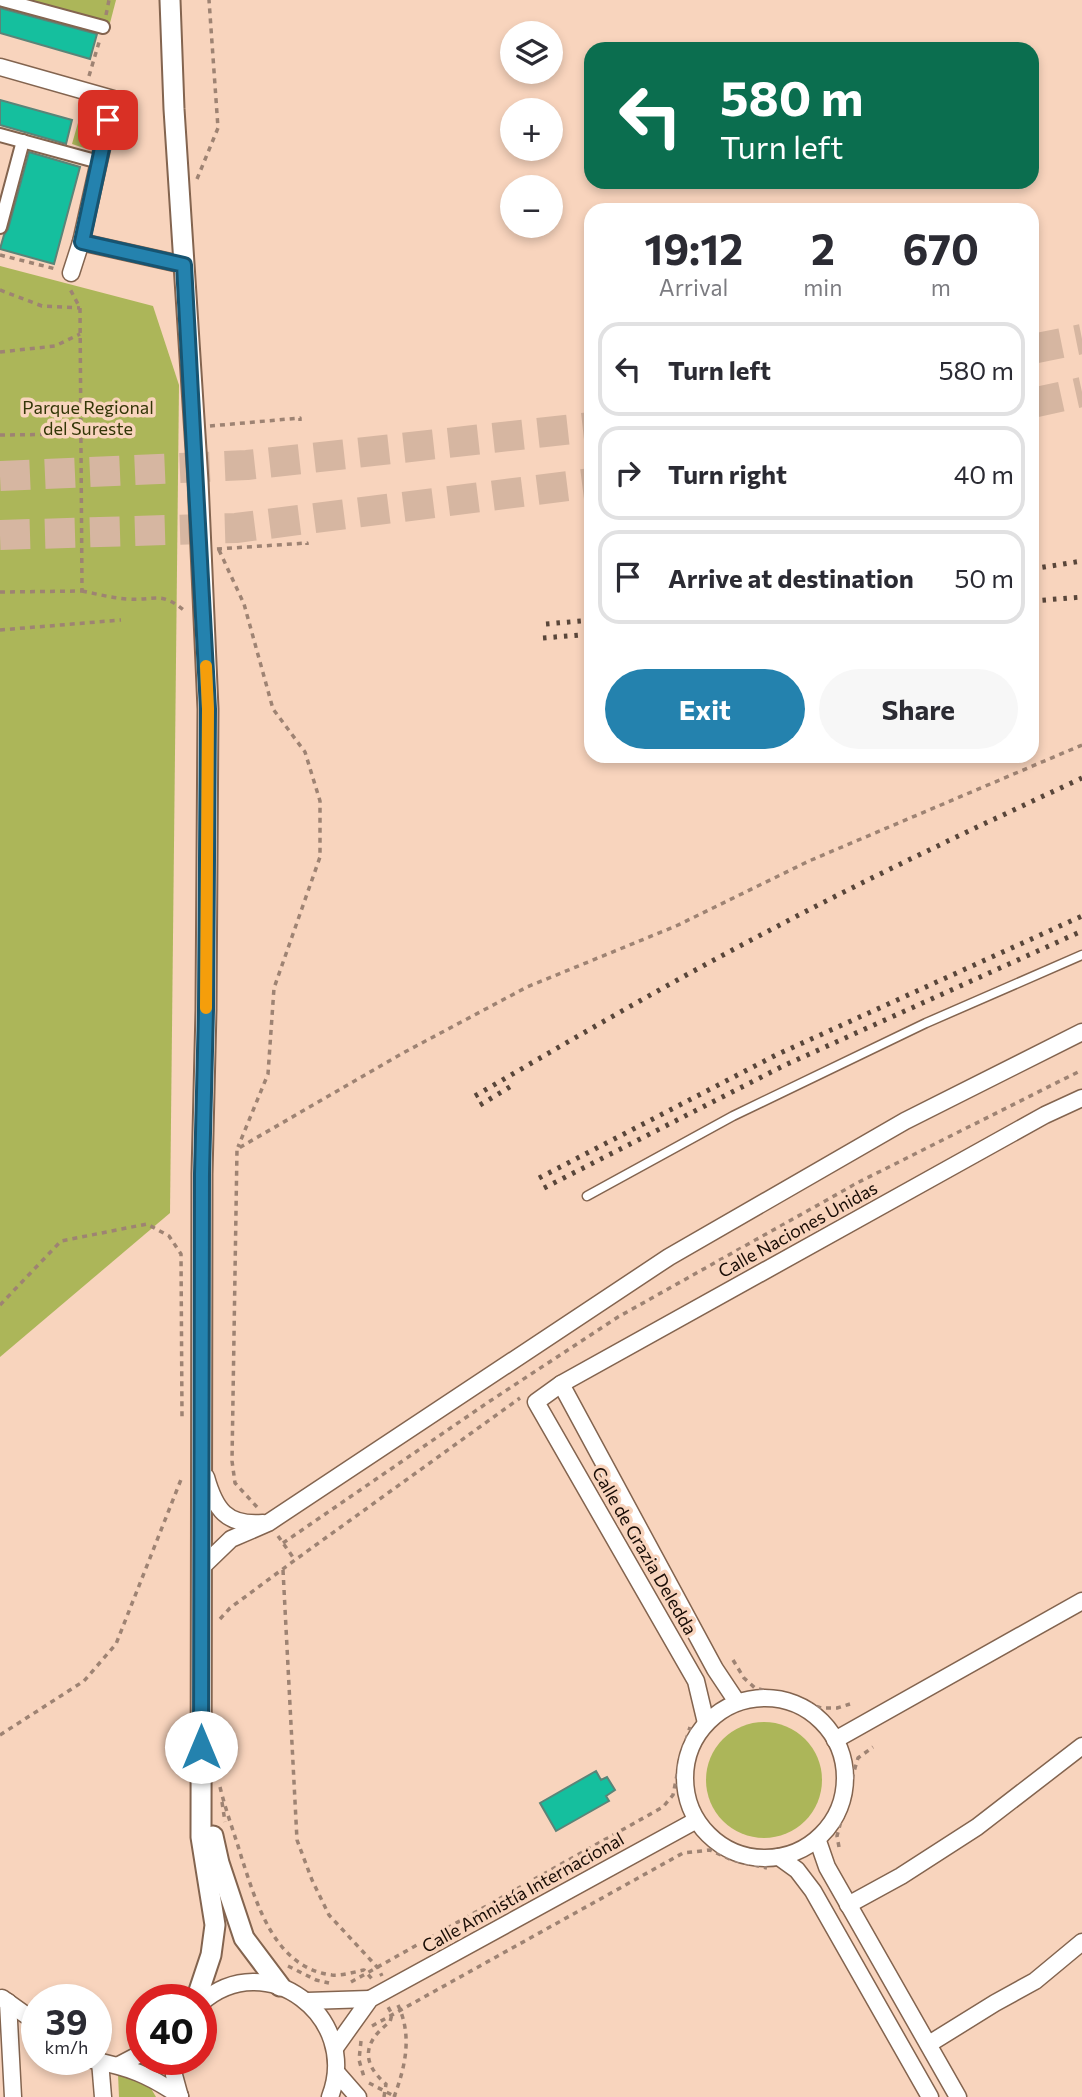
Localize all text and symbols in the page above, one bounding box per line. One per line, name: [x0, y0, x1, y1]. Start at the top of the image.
map controls: [500, 21, 563, 238]
button: layers: [500, 21, 563, 84]
text: 580 m: [720, 66, 864, 126]
icon: left: [605, 70, 696, 161]
pin: [78, 90, 138, 150]
button: +: [500, 98, 563, 161]
icon: arrive: [89, 101, 127, 139]
text: Turn left: [720, 126, 844, 166]
button: −: [500, 175, 563, 238]
text: 19:12: [644, 222, 743, 274]
text: 2: [811, 222, 835, 274]
text: 670: [903, 222, 979, 274]
text: Arrival: [659, 273, 728, 301]
text: min: [803, 273, 842, 301]
text: m: [931, 273, 951, 301]
icon: left: [609, 350, 647, 388]
text: Turn left: [668, 354, 771, 385]
text: 580 m: [939, 354, 1014, 385]
park label: Parque Regional del Sureste: [22, 396, 154, 439]
icon: right: [609, 454, 647, 492]
text: Turn right: [668, 458, 787, 489]
text: 40 m: [954, 458, 1014, 489]
icon: arrive: [609, 558, 647, 596]
text: Arrive at destination: [668, 562, 914, 593]
text: 50 m: [954, 562, 1014, 593]
button: Exit: [605, 669, 805, 749]
button: Share: [819, 669, 1018, 749]
street label: Calle Naciones Unidas: [714, 1176, 881, 1282]
street label: Calle de Grazia Deledda: [588, 1463, 702, 1638]
position arrow: [164, 1710, 238, 1784]
street label: Calle Amnistía Internacional: [418, 1827, 627, 1957]
speed limit sign: 40: [126, 1984, 217, 2075]
text: 39: [46, 1999, 87, 2042]
text: km/h: [45, 2036, 88, 2058]

